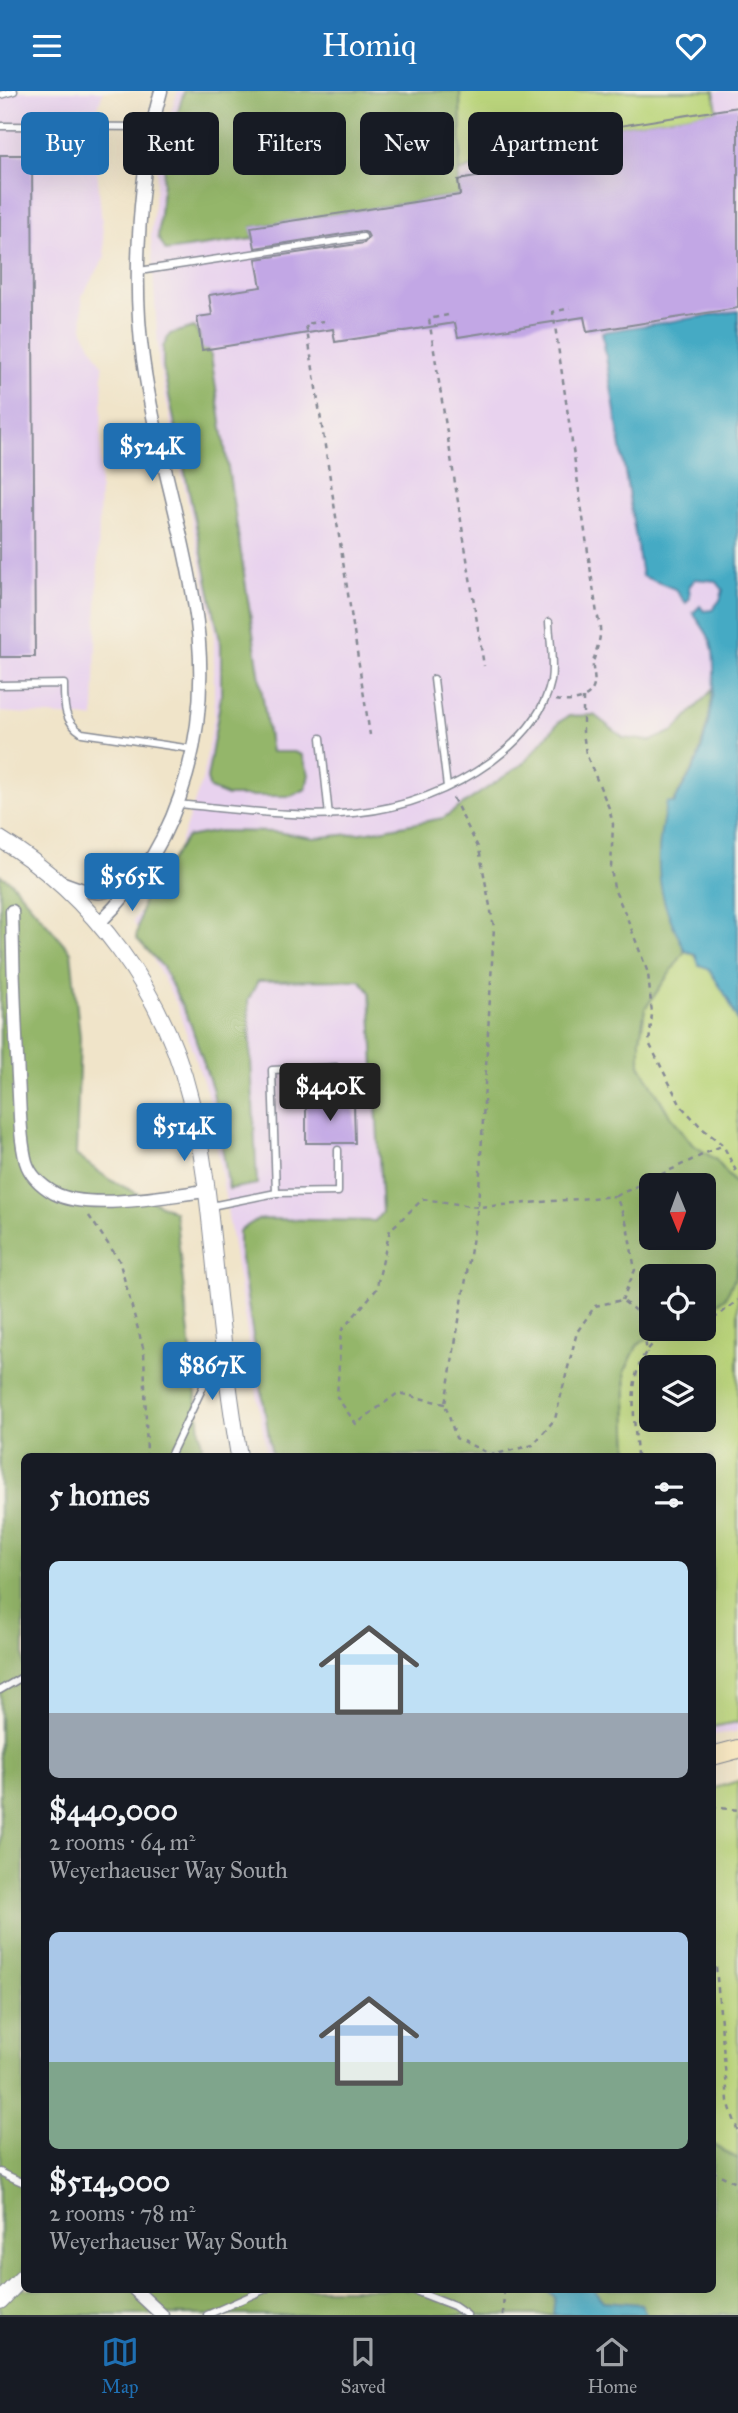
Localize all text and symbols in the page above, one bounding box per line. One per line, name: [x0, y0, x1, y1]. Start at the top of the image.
text: Homiq: [322, 26, 416, 65]
icon: menu: [28, 27, 66, 65]
icon: heart: [672, 27, 710, 65]
chip: Buy: [21, 112, 109, 175]
chip: Rent: [123, 112, 219, 175]
chip: Filters: [233, 112, 346, 175]
chip: New: [360, 112, 454, 175]
chip: Apartment: [468, 112, 623, 175]
pin: $524K: [103, 423, 201, 483]
text: $524K: [120, 432, 184, 460]
pin: $565K: [83, 853, 181, 913]
text: $565K: [100, 862, 164, 890]
pin: $440K: [281, 1063, 379, 1123]
text: $440K: [295, 1072, 365, 1100]
pin: $514K: [135, 1103, 233, 1163]
text: $514K: [153, 1112, 215, 1140]
north arrow: [639, 1173, 716, 1249]
map controls: [639, 1173, 716, 1432]
button: locate: [639, 1264, 716, 1341]
pin: $867K: [163, 1343, 261, 1402]
text: $867K: [179, 1351, 245, 1379]
button: layers: [639, 1355, 716, 1432]
icon: filters: [650, 1476, 688, 1514]
text: 5 homes: [49, 1477, 150, 1513]
icon: home: [306, 1607, 432, 1733]
text: $440,000: [49, 1792, 178, 1828]
text: 2 rooms · 64 m²: [49, 1828, 195, 1856]
text: Weyerhaeuser Way South: [49, 1856, 288, 1884]
icon: home: [306, 1978, 432, 2104]
text: $514,000: [49, 2163, 170, 2199]
text: 2 rooms · 78 m²: [49, 2199, 195, 2227]
text: Weyerhaeuser Way South: [49, 2227, 288, 2255]
tab: Map: [101, 2333, 139, 2398]
tab: Saved: [341, 2333, 386, 2398]
tab: Home: [587, 2333, 637, 2398]

